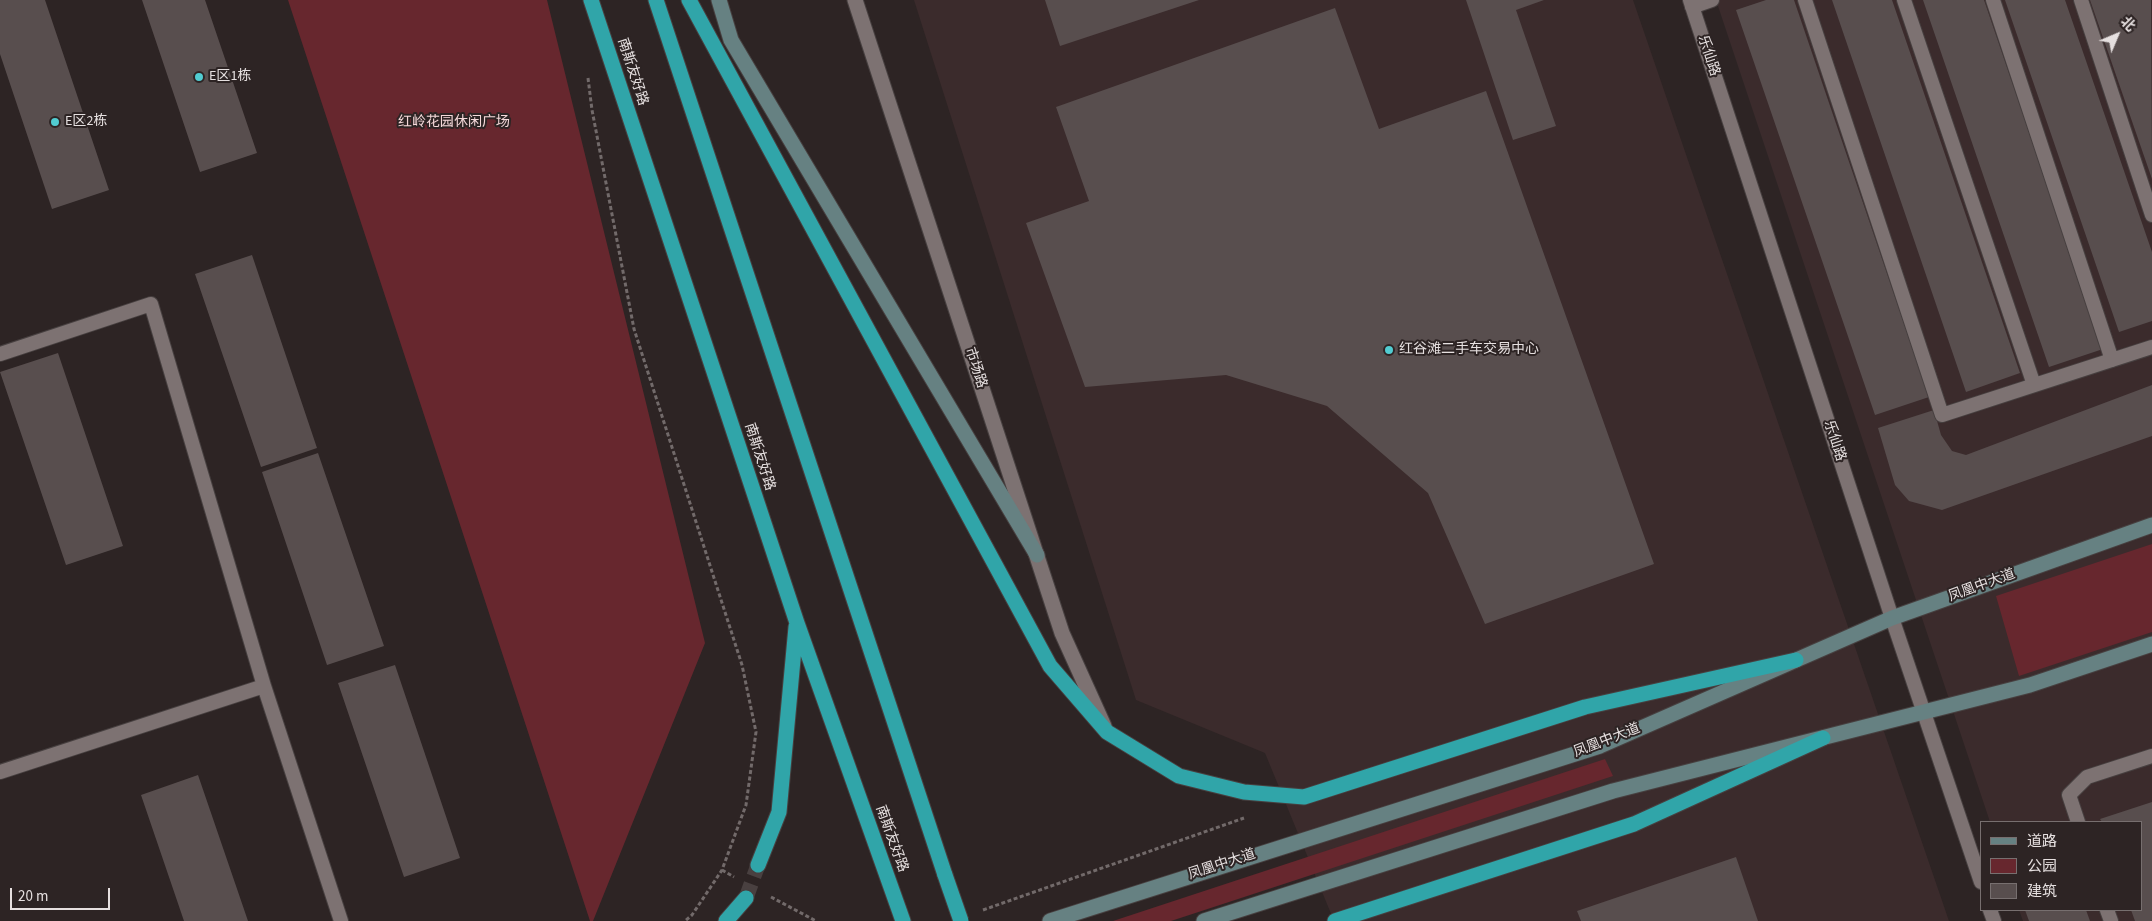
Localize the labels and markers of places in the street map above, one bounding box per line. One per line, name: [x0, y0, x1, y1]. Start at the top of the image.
place label: E区1栋: [209, 69, 251, 85]
marker: E区1栋: [193, 71, 205, 83]
place label: E区2栋: [65, 114, 107, 130]
marker: E区2栋: [49, 116, 61, 128]
place label: 红谷滩二手车交易中心: [1399, 342, 1539, 358]
marker: 红谷滩二手车交易中心: [1383, 344, 1395, 356]

